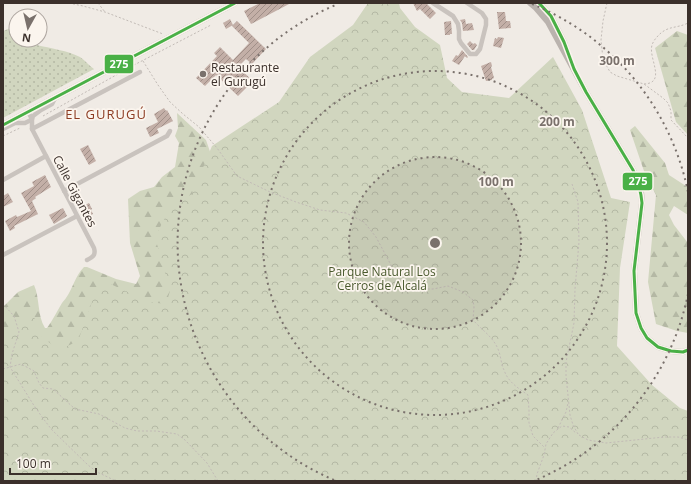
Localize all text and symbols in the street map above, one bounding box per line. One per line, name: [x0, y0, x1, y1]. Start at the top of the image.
north arrow: [8, 8, 48, 48]
text: N: [21, 30, 32, 46]
text: 300 m: [599, 52, 635, 69]
line badge: 275: [104, 54, 134, 74]
text: 275: [110, 56, 128, 71]
place label: Restaurante el Gurugú: [211, 59, 279, 90]
marker: Restaurante el Gurugú: [198, 69, 208, 79]
district label: EL GURUGÚ: [65, 105, 147, 123]
text: 200 m: [539, 113, 575, 130]
street label: Calle Gigantes: [49, 152, 101, 230]
line badge: 275: [622, 172, 653, 191]
text: 100 m: [478, 173, 514, 190]
text: 275: [629, 173, 647, 188]
centre of rings: [428, 236, 442, 250]
park label: Parque Natural Los Cerros de Alcalá: [328, 263, 436, 294]
scale bar: [10, 450, 96, 476]
text: 100 m: [16, 455, 51, 472]

